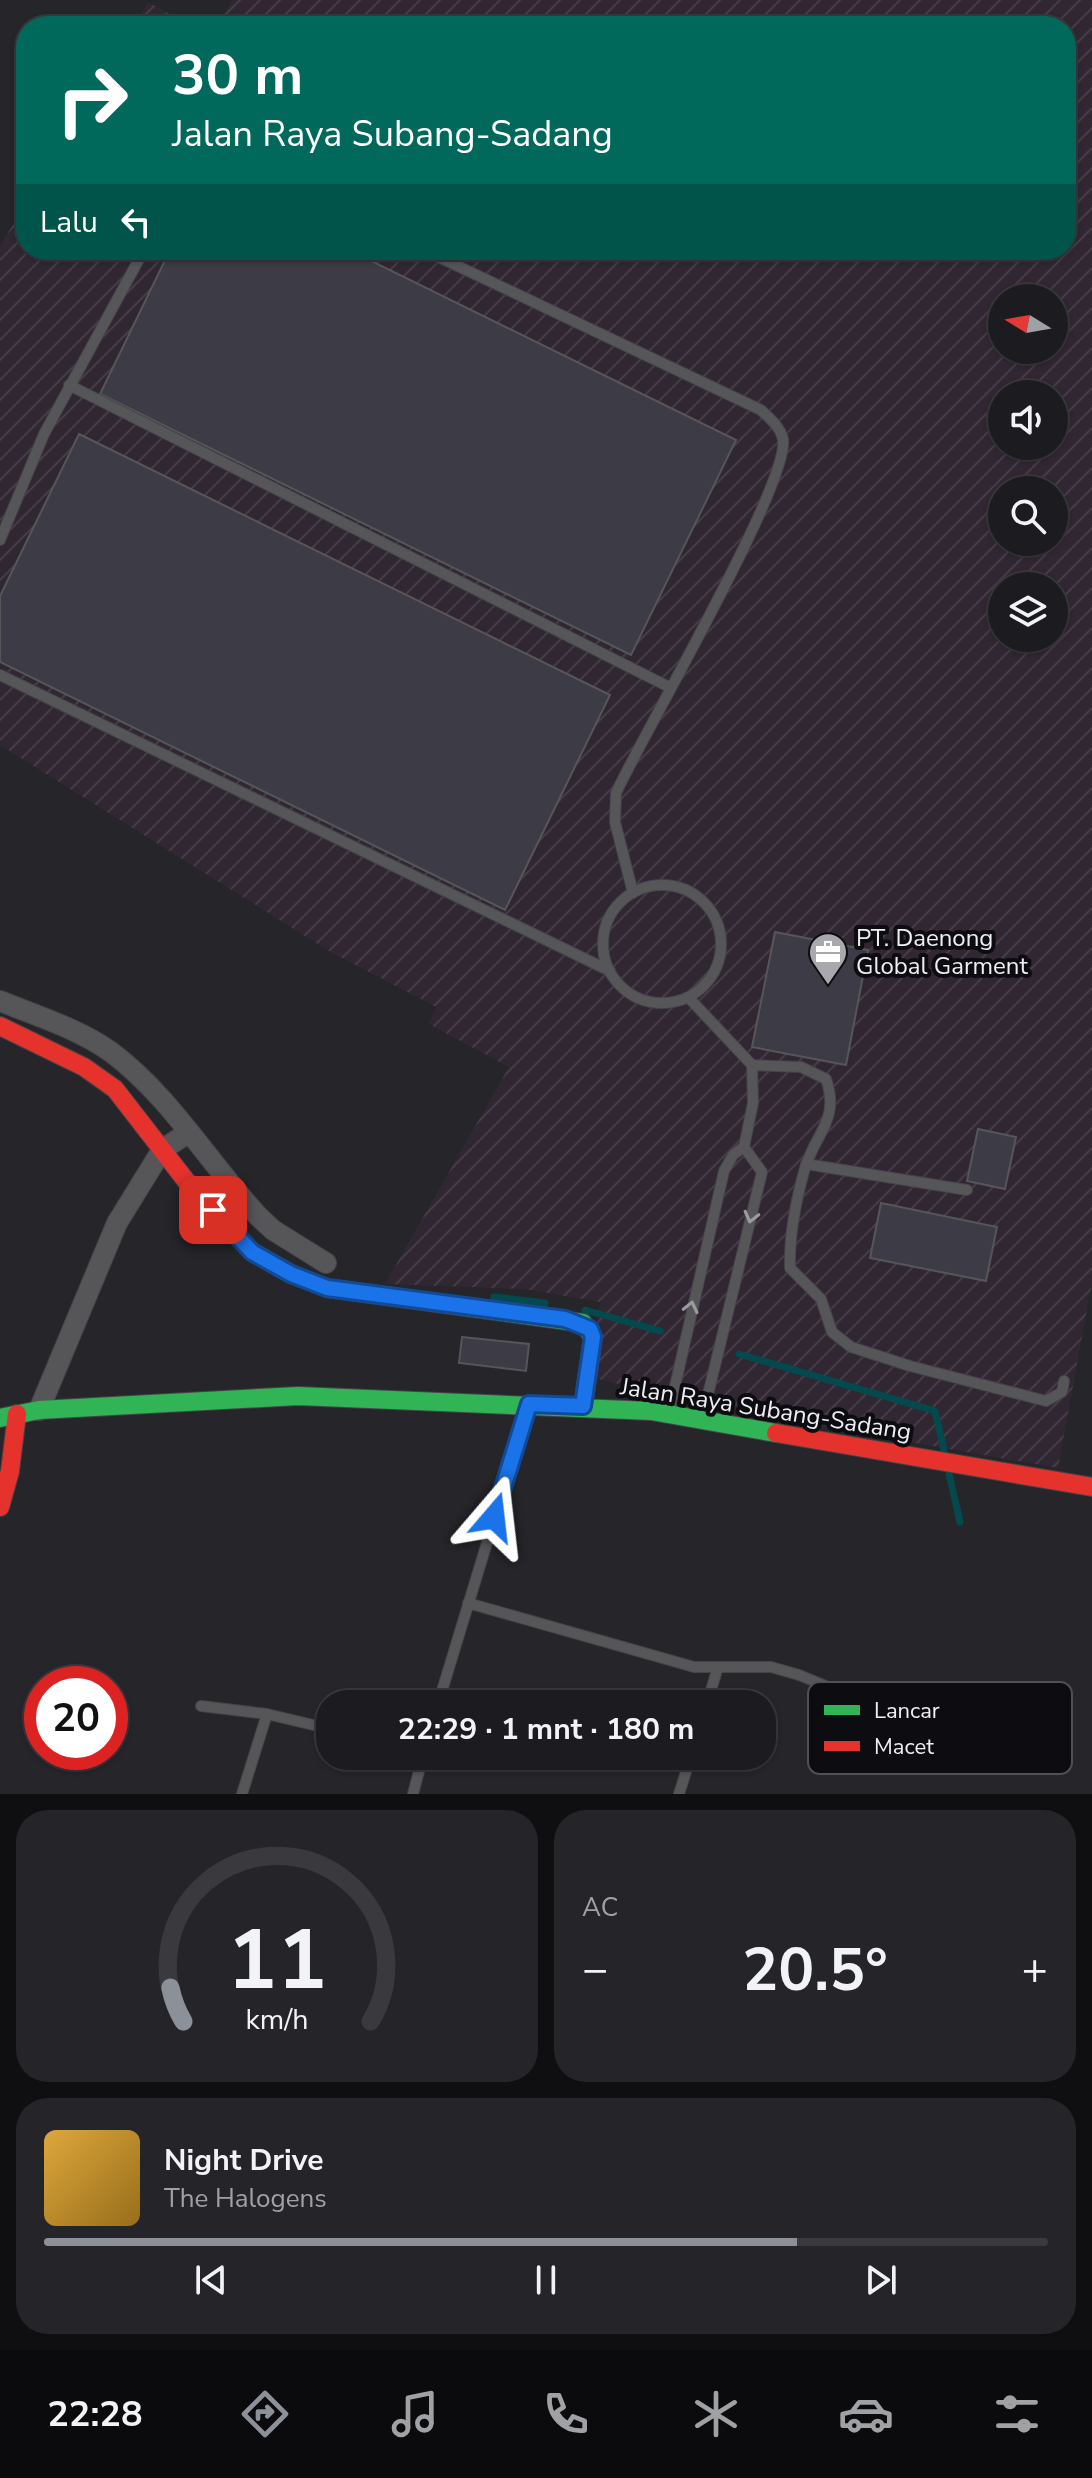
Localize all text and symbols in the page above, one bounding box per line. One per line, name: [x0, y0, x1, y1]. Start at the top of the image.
text: 30 m: [172, 37, 303, 114]
icon: right: [40, 48, 144, 152]
text: Jalan Raya Subang-Sadang: [172, 110, 613, 159]
icon: left: [114, 200, 158, 244]
text: Lalu: [40, 202, 98, 243]
north arrow: [988, 284, 1068, 364]
map controls: [988, 284, 1068, 652]
button: sound: [988, 380, 1068, 460]
button: search: [988, 476, 1068, 556]
button: layers: [988, 572, 1068, 652]
place label: PT. Daenong Global Garment: [856, 922, 1028, 982]
office icon: PT. Daenong Global Garment: [807, 931, 849, 986]
pin: [179, 1176, 247, 1244]
icon: arrive: [191, 1188, 235, 1232]
one-way arrow: [743, 1210, 760, 1224]
one-way arrow: [682, 1300, 699, 1314]
street label: Jalan Raya Subang-Sadang: [617, 1370, 914, 1448]
position arrow: [452, 1475, 536, 1559]
speed limit sign: 20: [24, 1666, 128, 1770]
legend: [808, 1682, 1072, 1774]
text: Lancar: [874, 1696, 940, 1726]
text: 22:29 · 1 mnt · 180 m: [398, 1709, 694, 1750]
text: Macet: [874, 1732, 934, 1762]
text: AC: [582, 1890, 618, 1925]
text: 11: [227, 1904, 327, 2017]
text: 20.5°: [742, 1929, 888, 2011]
text: −: [582, 1940, 608, 2000]
text: +: [1022, 1940, 1048, 2000]
text: km/h: [246, 2000, 308, 2039]
text: Night Drive: [164, 2140, 323, 2181]
text: The Halogens: [164, 2181, 327, 2216]
icon: previous: [189, 2258, 233, 2302]
icon: pause: [524, 2258, 568, 2302]
icon: next: [859, 2258, 903, 2302]
icon: directions: [237, 2386, 293, 2442]
icon: music: [387, 2386, 443, 2442]
icon: phone: [538, 2386, 594, 2442]
icon: climate: [688, 2386, 744, 2442]
icon: car: [838, 2386, 894, 2442]
icon: filters: [989, 2386, 1045, 2442]
text: 22:28: [47, 2390, 143, 2439]

